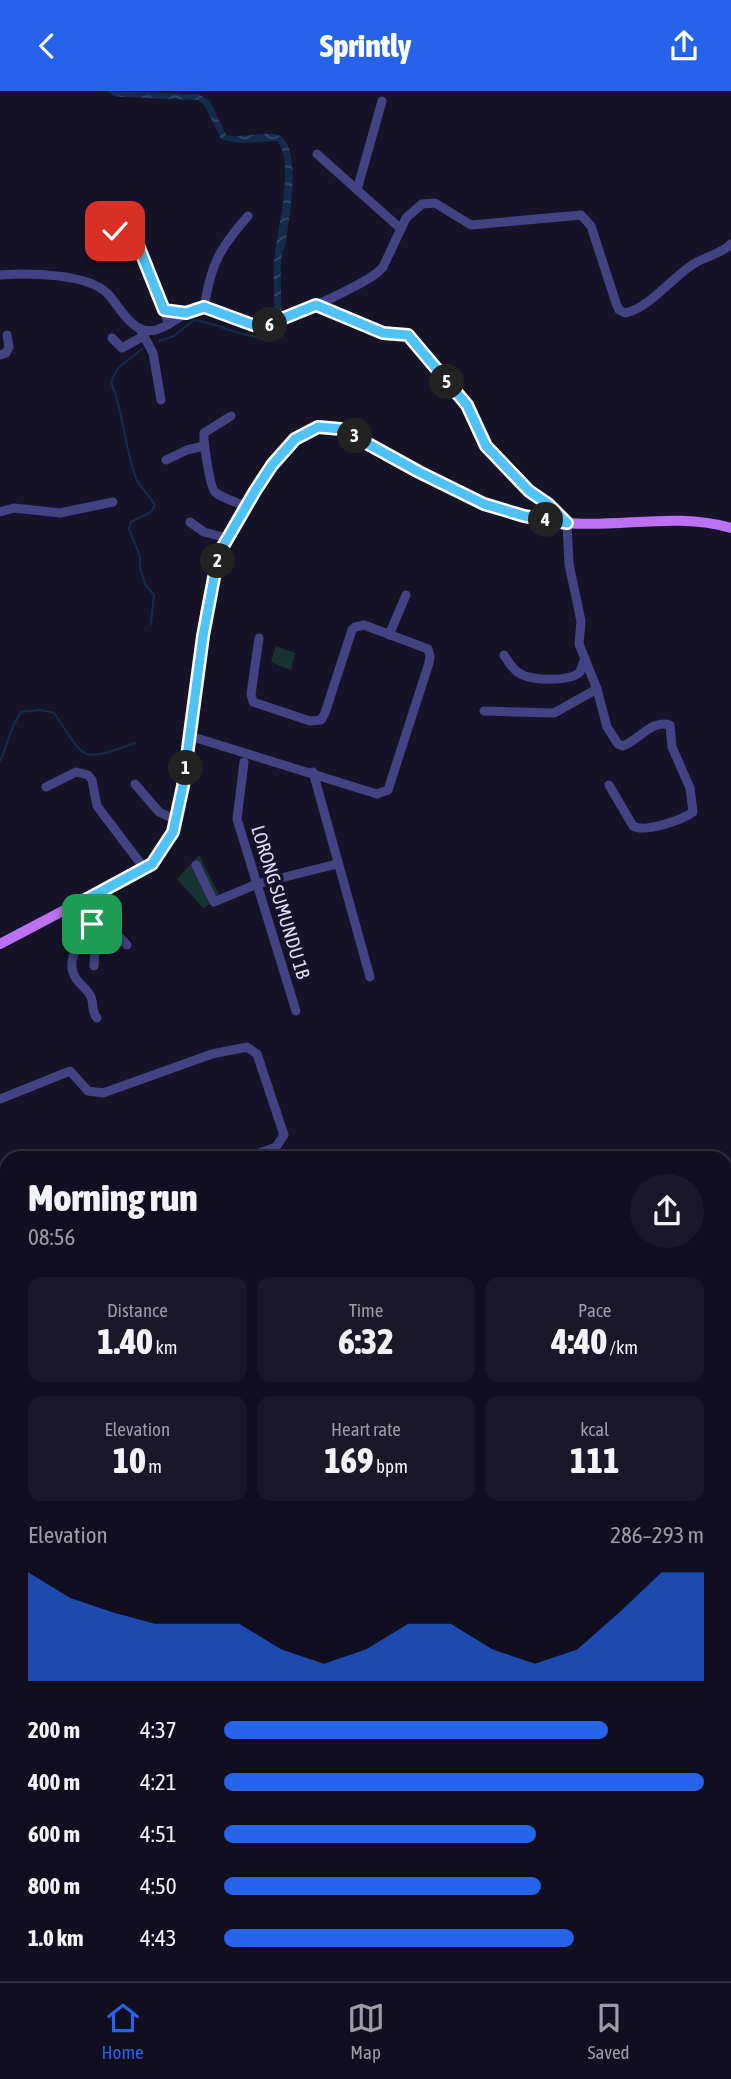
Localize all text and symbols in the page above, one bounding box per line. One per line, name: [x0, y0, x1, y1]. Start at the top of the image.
icon: back: [28, 27, 66, 65]
text: Sprintly: [320, 27, 411, 64]
icon: share: [665, 27, 703, 65]
pin: [85, 201, 145, 261]
icon: check: [96, 212, 134, 250]
pin: 6: [252, 307, 288, 343]
text: 6: [265, 313, 274, 335]
pin: 5: [430, 365, 464, 399]
text: 5: [442, 370, 451, 392]
pin: 3: [338, 419, 372, 453]
text: 3: [350, 424, 359, 446]
pin: 4: [528, 503, 564, 537]
text: 4: [541, 508, 550, 530]
pin: 2: [200, 543, 235, 579]
text: 2: [213, 549, 222, 571]
pin: 1: [168, 751, 204, 785]
text: 1: [181, 756, 190, 778]
street label: LORONG SUMUNDU 1B: [247, 823, 315, 981]
pin: [62, 894, 122, 954]
icon: arrive: [73, 905, 111, 943]
button: share: [630, 1174, 704, 1248]
text: Morning run: [28, 1176, 198, 1219]
text: 08:56: [28, 1224, 75, 1250]
text: Distance: [107, 1299, 168, 1321]
text: Time: [349, 1299, 383, 1321]
text: Pace: [578, 1299, 611, 1321]
text: 1.40: [97, 1321, 153, 1361]
text: 6:32: [338, 1321, 394, 1361]
text: 4:40: [551, 1321, 607, 1361]
text: km: [153, 1336, 177, 1358]
text: /km: [607, 1336, 638, 1358]
text: Elevation: [104, 1418, 170, 1440]
text: Heart rate: [331, 1418, 401, 1440]
text: kcal: [580, 1418, 609, 1440]
text: 10: [113, 1440, 146, 1480]
text: 169: [324, 1440, 374, 1480]
text: 111: [570, 1440, 619, 1480]
text: m: [146, 1455, 162, 1477]
text: bpm: [374, 1455, 408, 1477]
text: Elevation: [28, 1522, 108, 1548]
text: 286–293 m: [610, 1522, 704, 1548]
text: 200 m: [28, 1717, 80, 1743]
text: 4:37: [140, 1717, 177, 1743]
text: 400 m: [28, 1769, 80, 1795]
text: 4:21: [140, 1769, 177, 1795]
text: 600 m: [28, 1821, 80, 1847]
text: 4:51: [140, 1821, 177, 1847]
text: 800 m: [28, 1873, 80, 1899]
text: 4:50: [140, 1873, 177, 1899]
text: 1.0 km: [28, 1925, 84, 1951]
text: 4:43: [140, 1925, 177, 1951]
tab: Home: [101, 1999, 144, 2063]
tab: Map: [347, 1999, 385, 2063]
tab: Saved: [588, 1999, 630, 2063]

